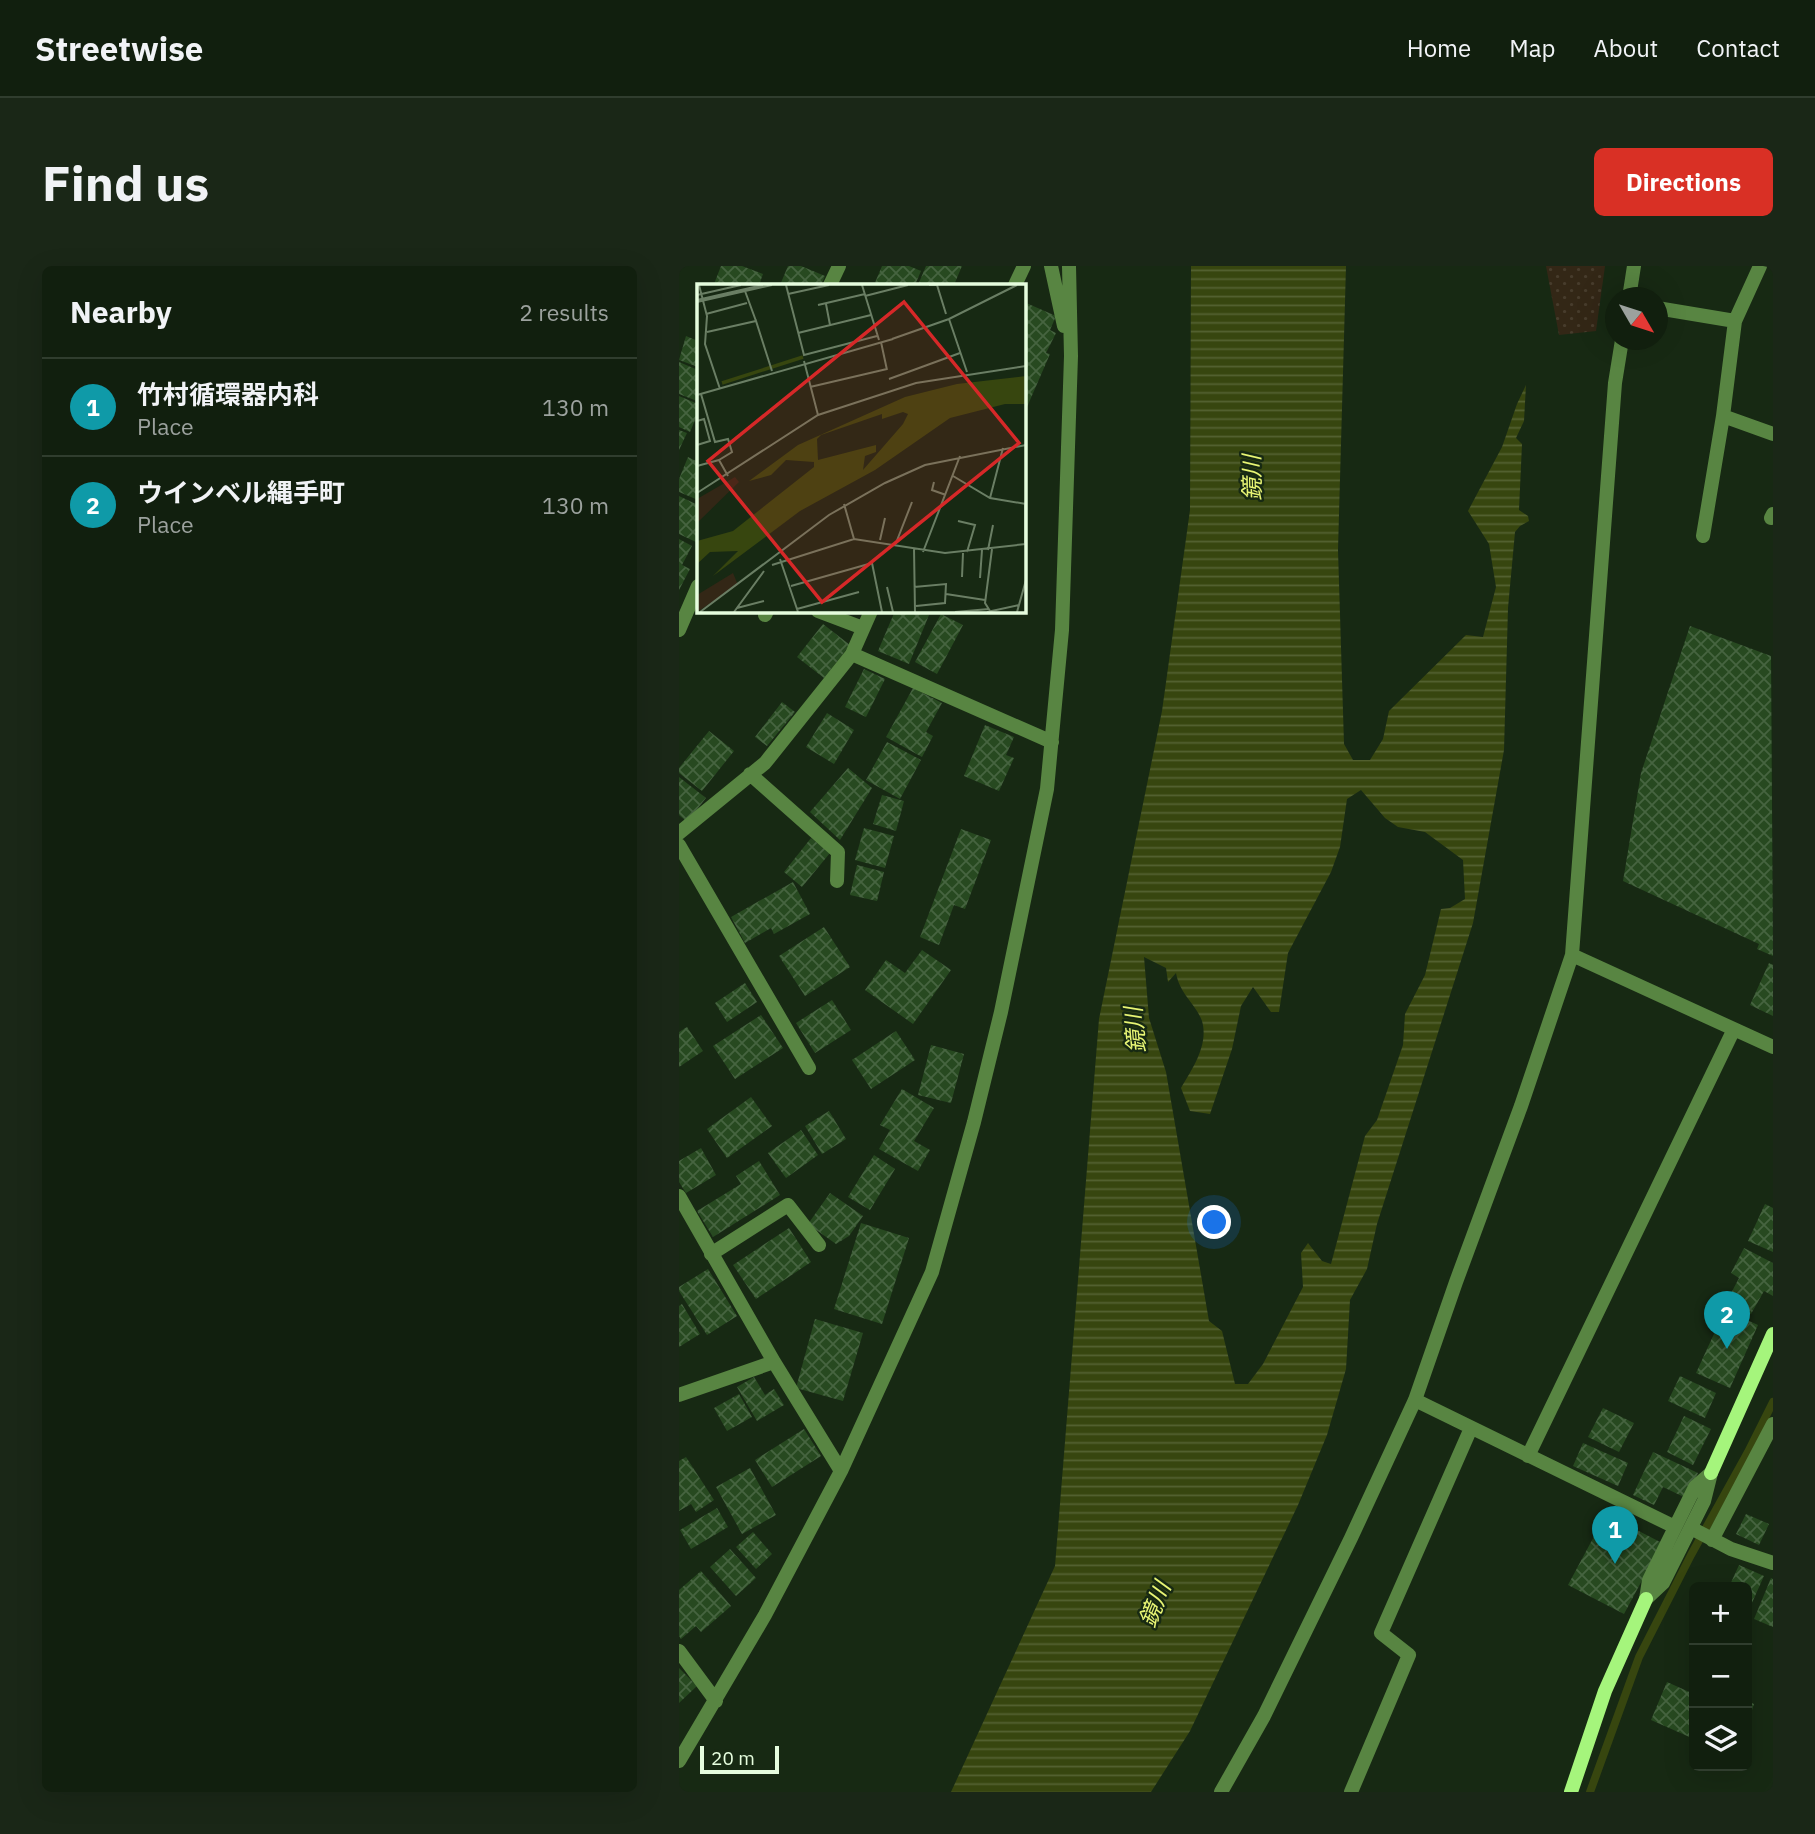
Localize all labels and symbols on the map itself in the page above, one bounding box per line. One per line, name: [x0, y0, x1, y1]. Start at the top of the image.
inset map: [697, 284, 1025, 612]
north arrow: [1605, 287, 1668, 350]
water label: 鏡川: [1236, 452, 1266, 501]
water label: 鏡川: [1117, 1003, 1151, 1054]
your location: [1197, 1205, 1231, 1239]
pin: 2: [1704, 1291, 1750, 1349]
pin: 1: [1592, 1506, 1638, 1564]
water label: 鏡川: [1131, 1574, 1178, 1631]
scale bar: [700, 1743, 779, 1775]

